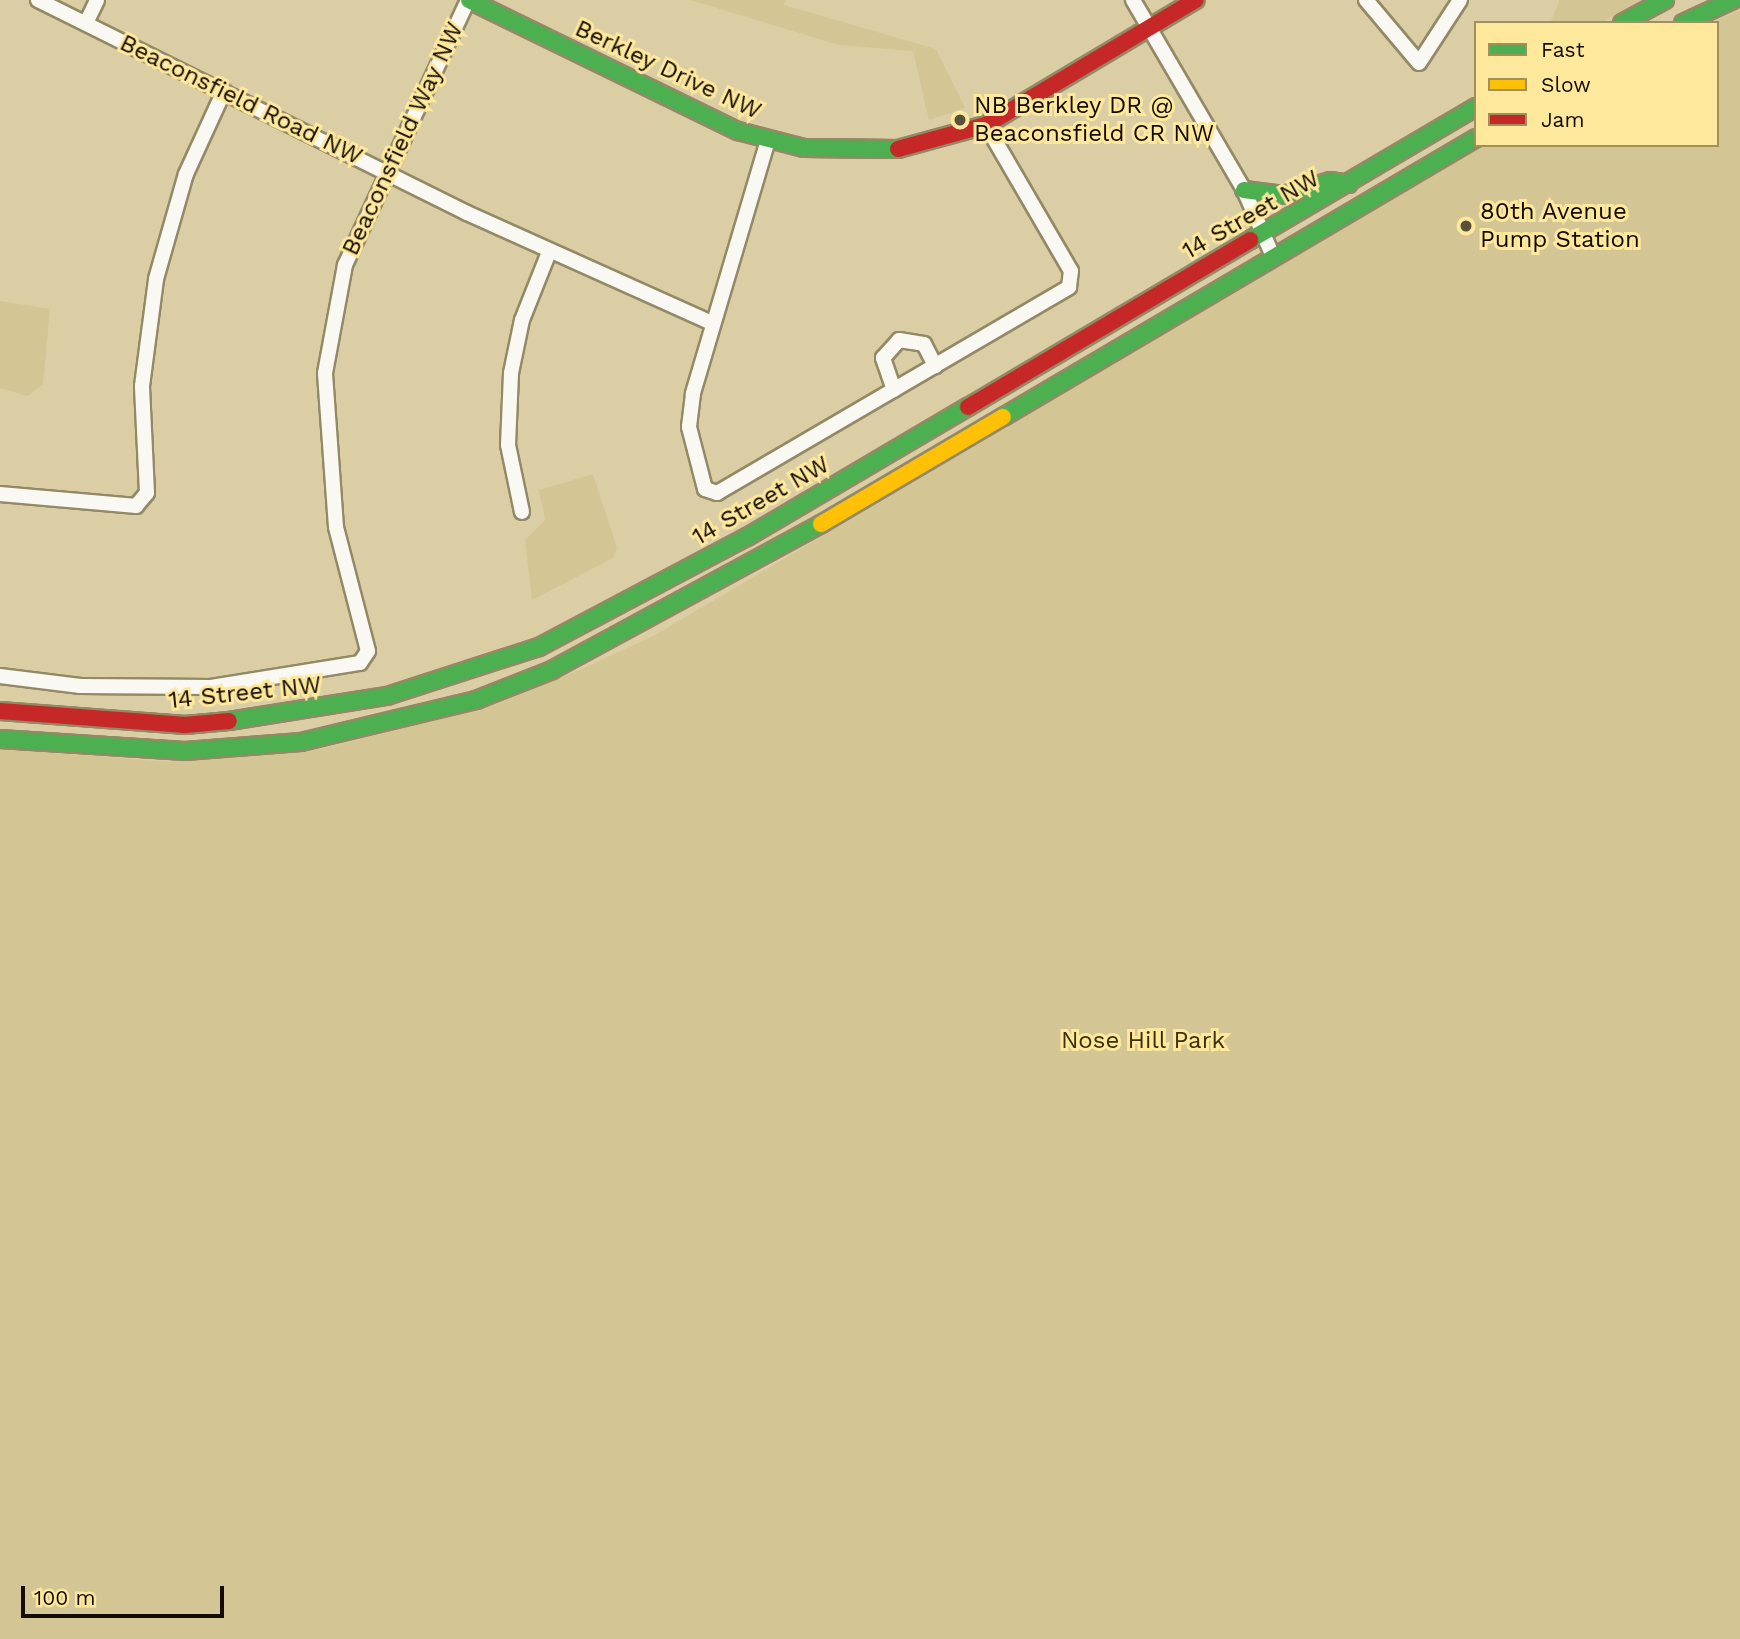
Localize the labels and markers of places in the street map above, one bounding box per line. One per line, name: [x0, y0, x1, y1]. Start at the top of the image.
place label: NB Berkley DR @ Beaconsfield CR NW: [974, 92, 1214, 148]
marker: NB Berkley DR @ Beaconsfield CR NW: [952, 112, 968, 128]
place label: 80th Avenue Pump Station: [1480, 198, 1640, 254]
marker: 80th Avenue Pump Station: [1458, 218, 1474, 234]

